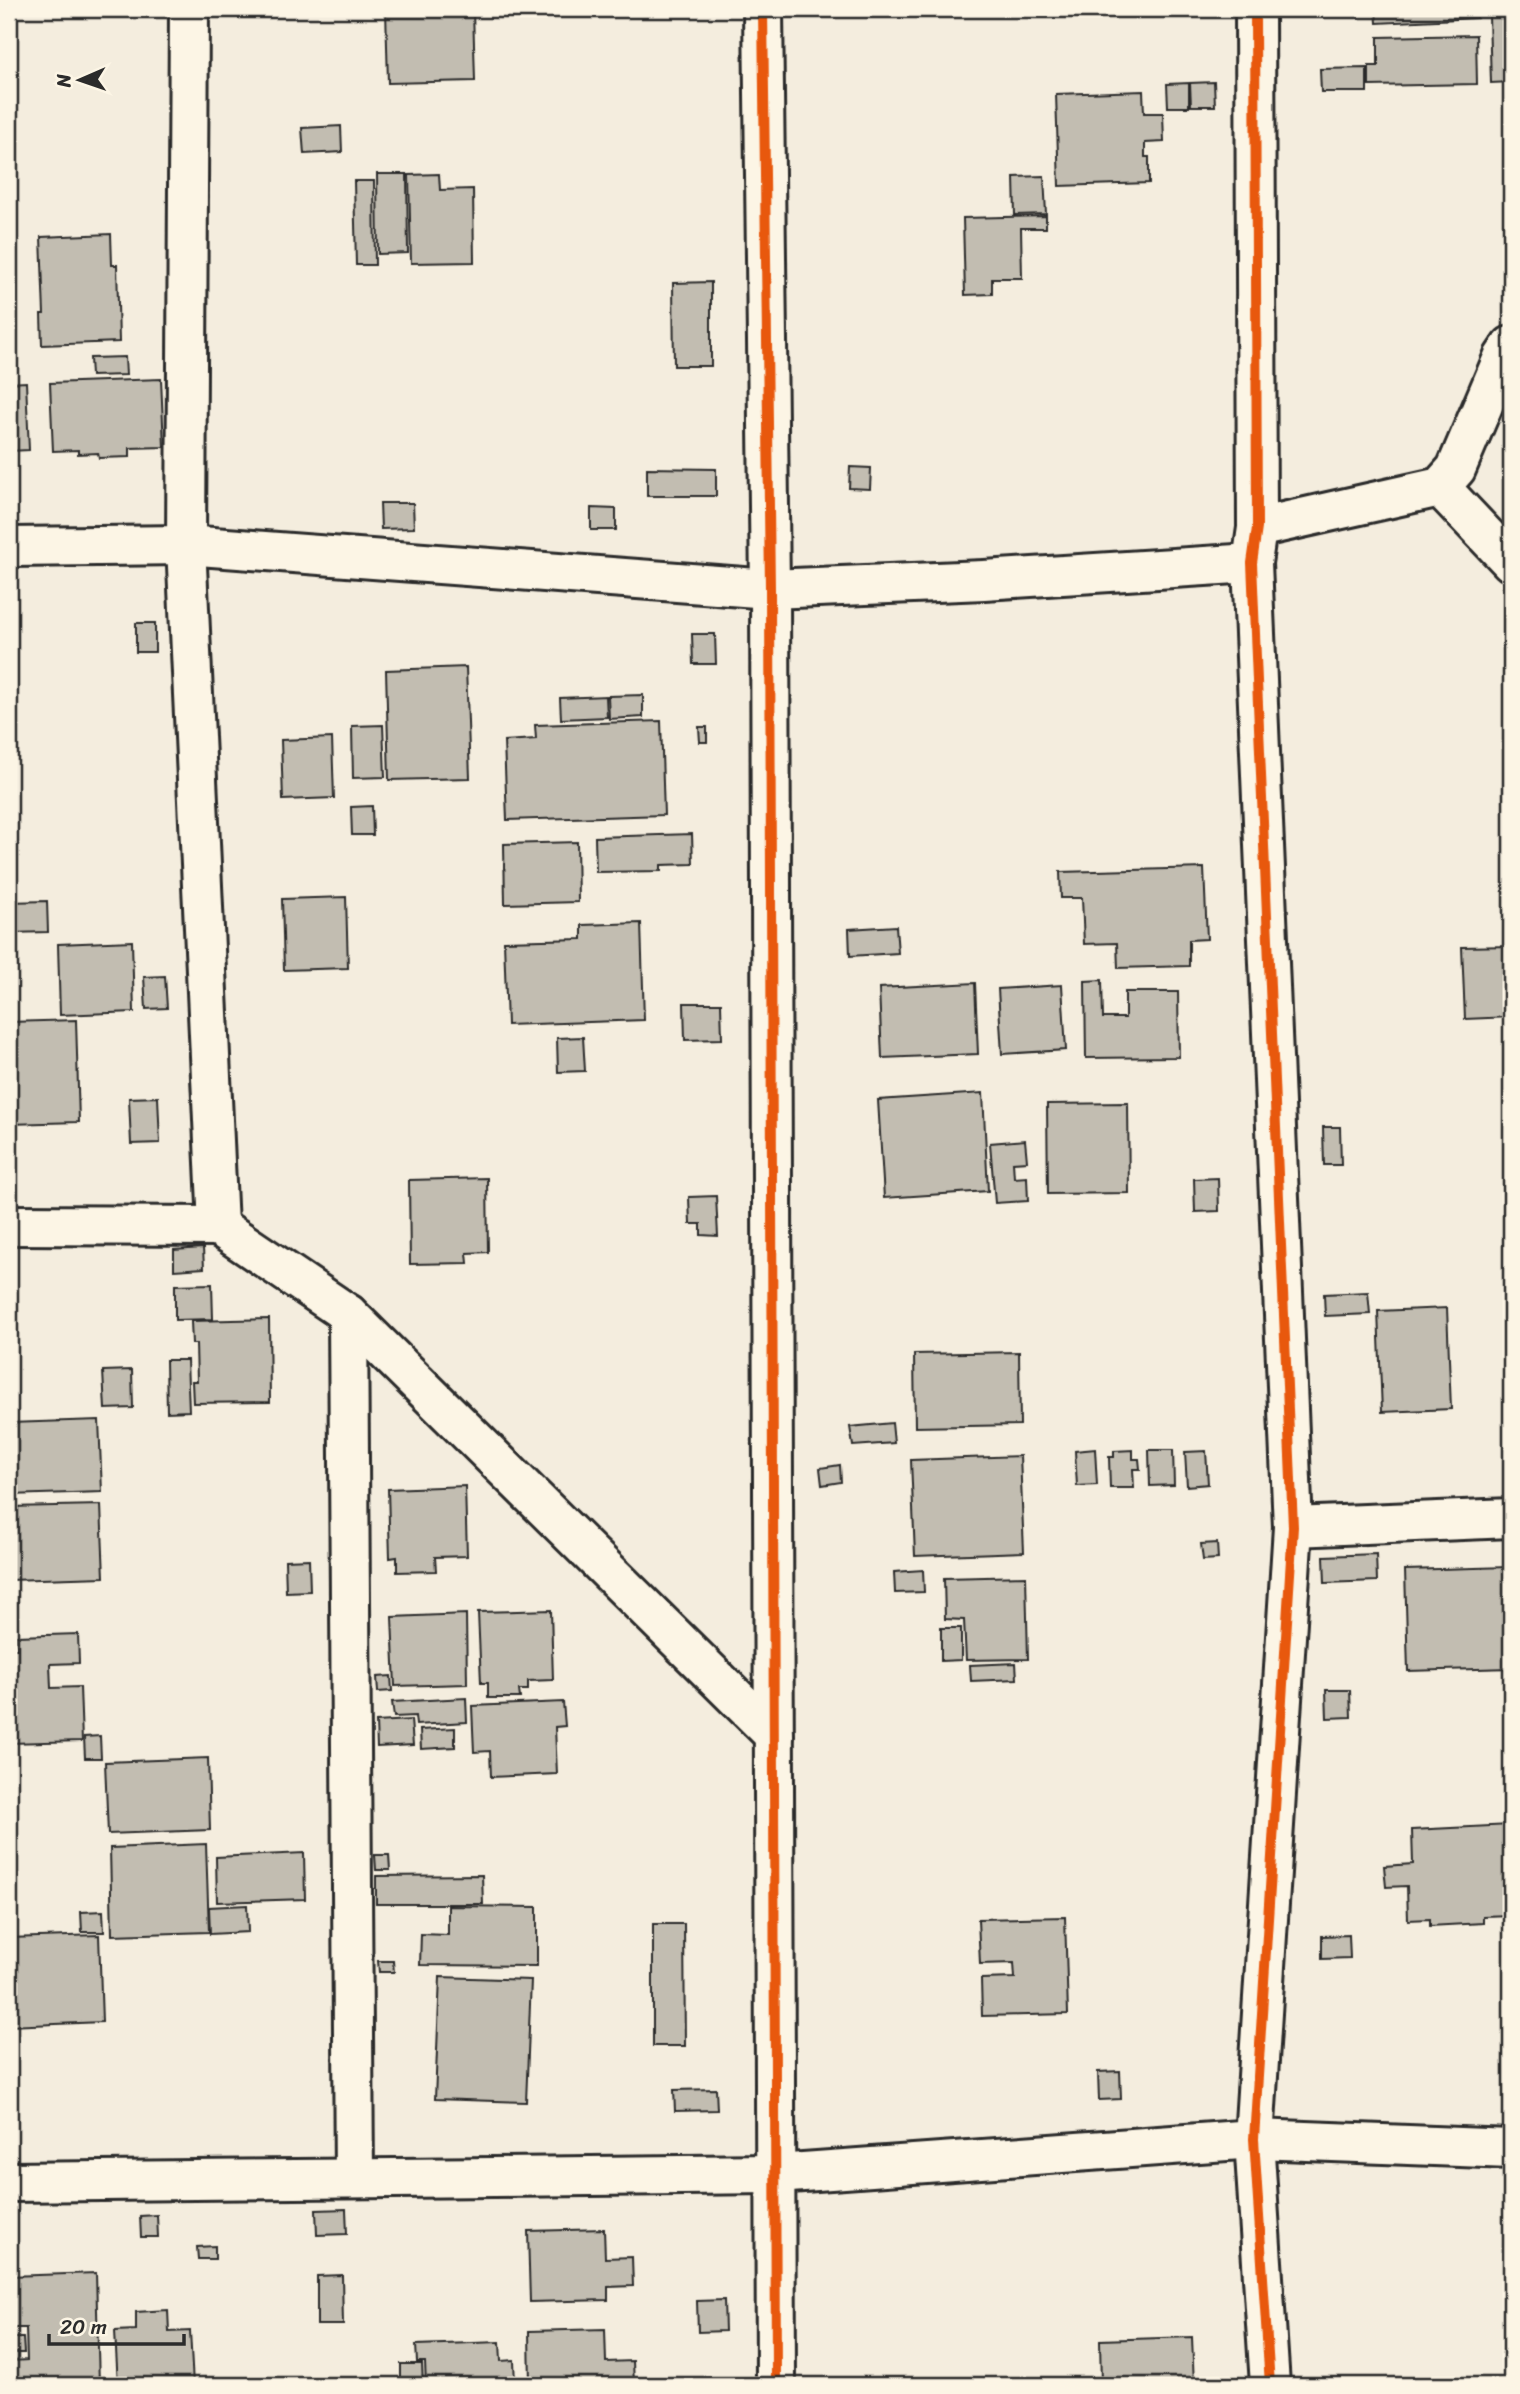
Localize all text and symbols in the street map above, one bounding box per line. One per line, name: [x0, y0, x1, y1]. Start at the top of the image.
north arrow: [46, 46, 116, 116]
text: N: [47, 73, 80, 89]
scale bar: [49, 2303, 184, 2347]
text: 20 m: [60, 2308, 107, 2346]

